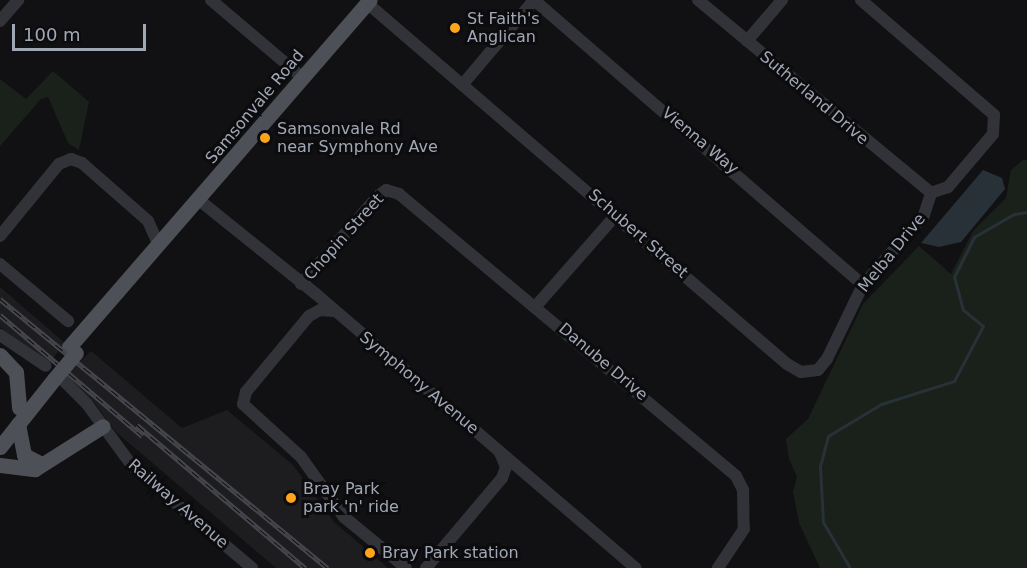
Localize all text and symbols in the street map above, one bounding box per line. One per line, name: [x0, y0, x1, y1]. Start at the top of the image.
place label: St Faith's Anglican: [467, 9, 540, 47]
scale bar: [15, 12, 148, 50]
marker: St Faith's Anglican: [448, 21, 462, 35]
text: 100 m: [23, 24, 81, 45]
street label: Samsonvale Road: [202, 46, 308, 168]
street label: Sutherland Drive: [756, 47, 872, 149]
street label: Vienna Way: [658, 103, 742, 179]
place label: Samsonvale Rd near Symphony Ave: [277, 119, 438, 157]
marker: Samsonvale Rd near Symphony Ave: [258, 131, 272, 145]
street label: Schubert Street: [584, 185, 692, 283]
street label: Chopin Street: [300, 190, 388, 284]
street label: Melba Drive: [854, 210, 930, 296]
street label: Danube Drive: [555, 319, 651, 405]
street label: Symphony Avenue: [356, 328, 482, 438]
street label: Railway Avenue: [124, 455, 232, 553]
place label: Bray Park park 'n' ride: [303, 479, 399, 517]
marker: Bray Park park 'n' ride: [284, 491, 298, 505]
place label: Bray Park station: [382, 543, 519, 563]
marker: Bray Park station: [363, 546, 377, 560]

